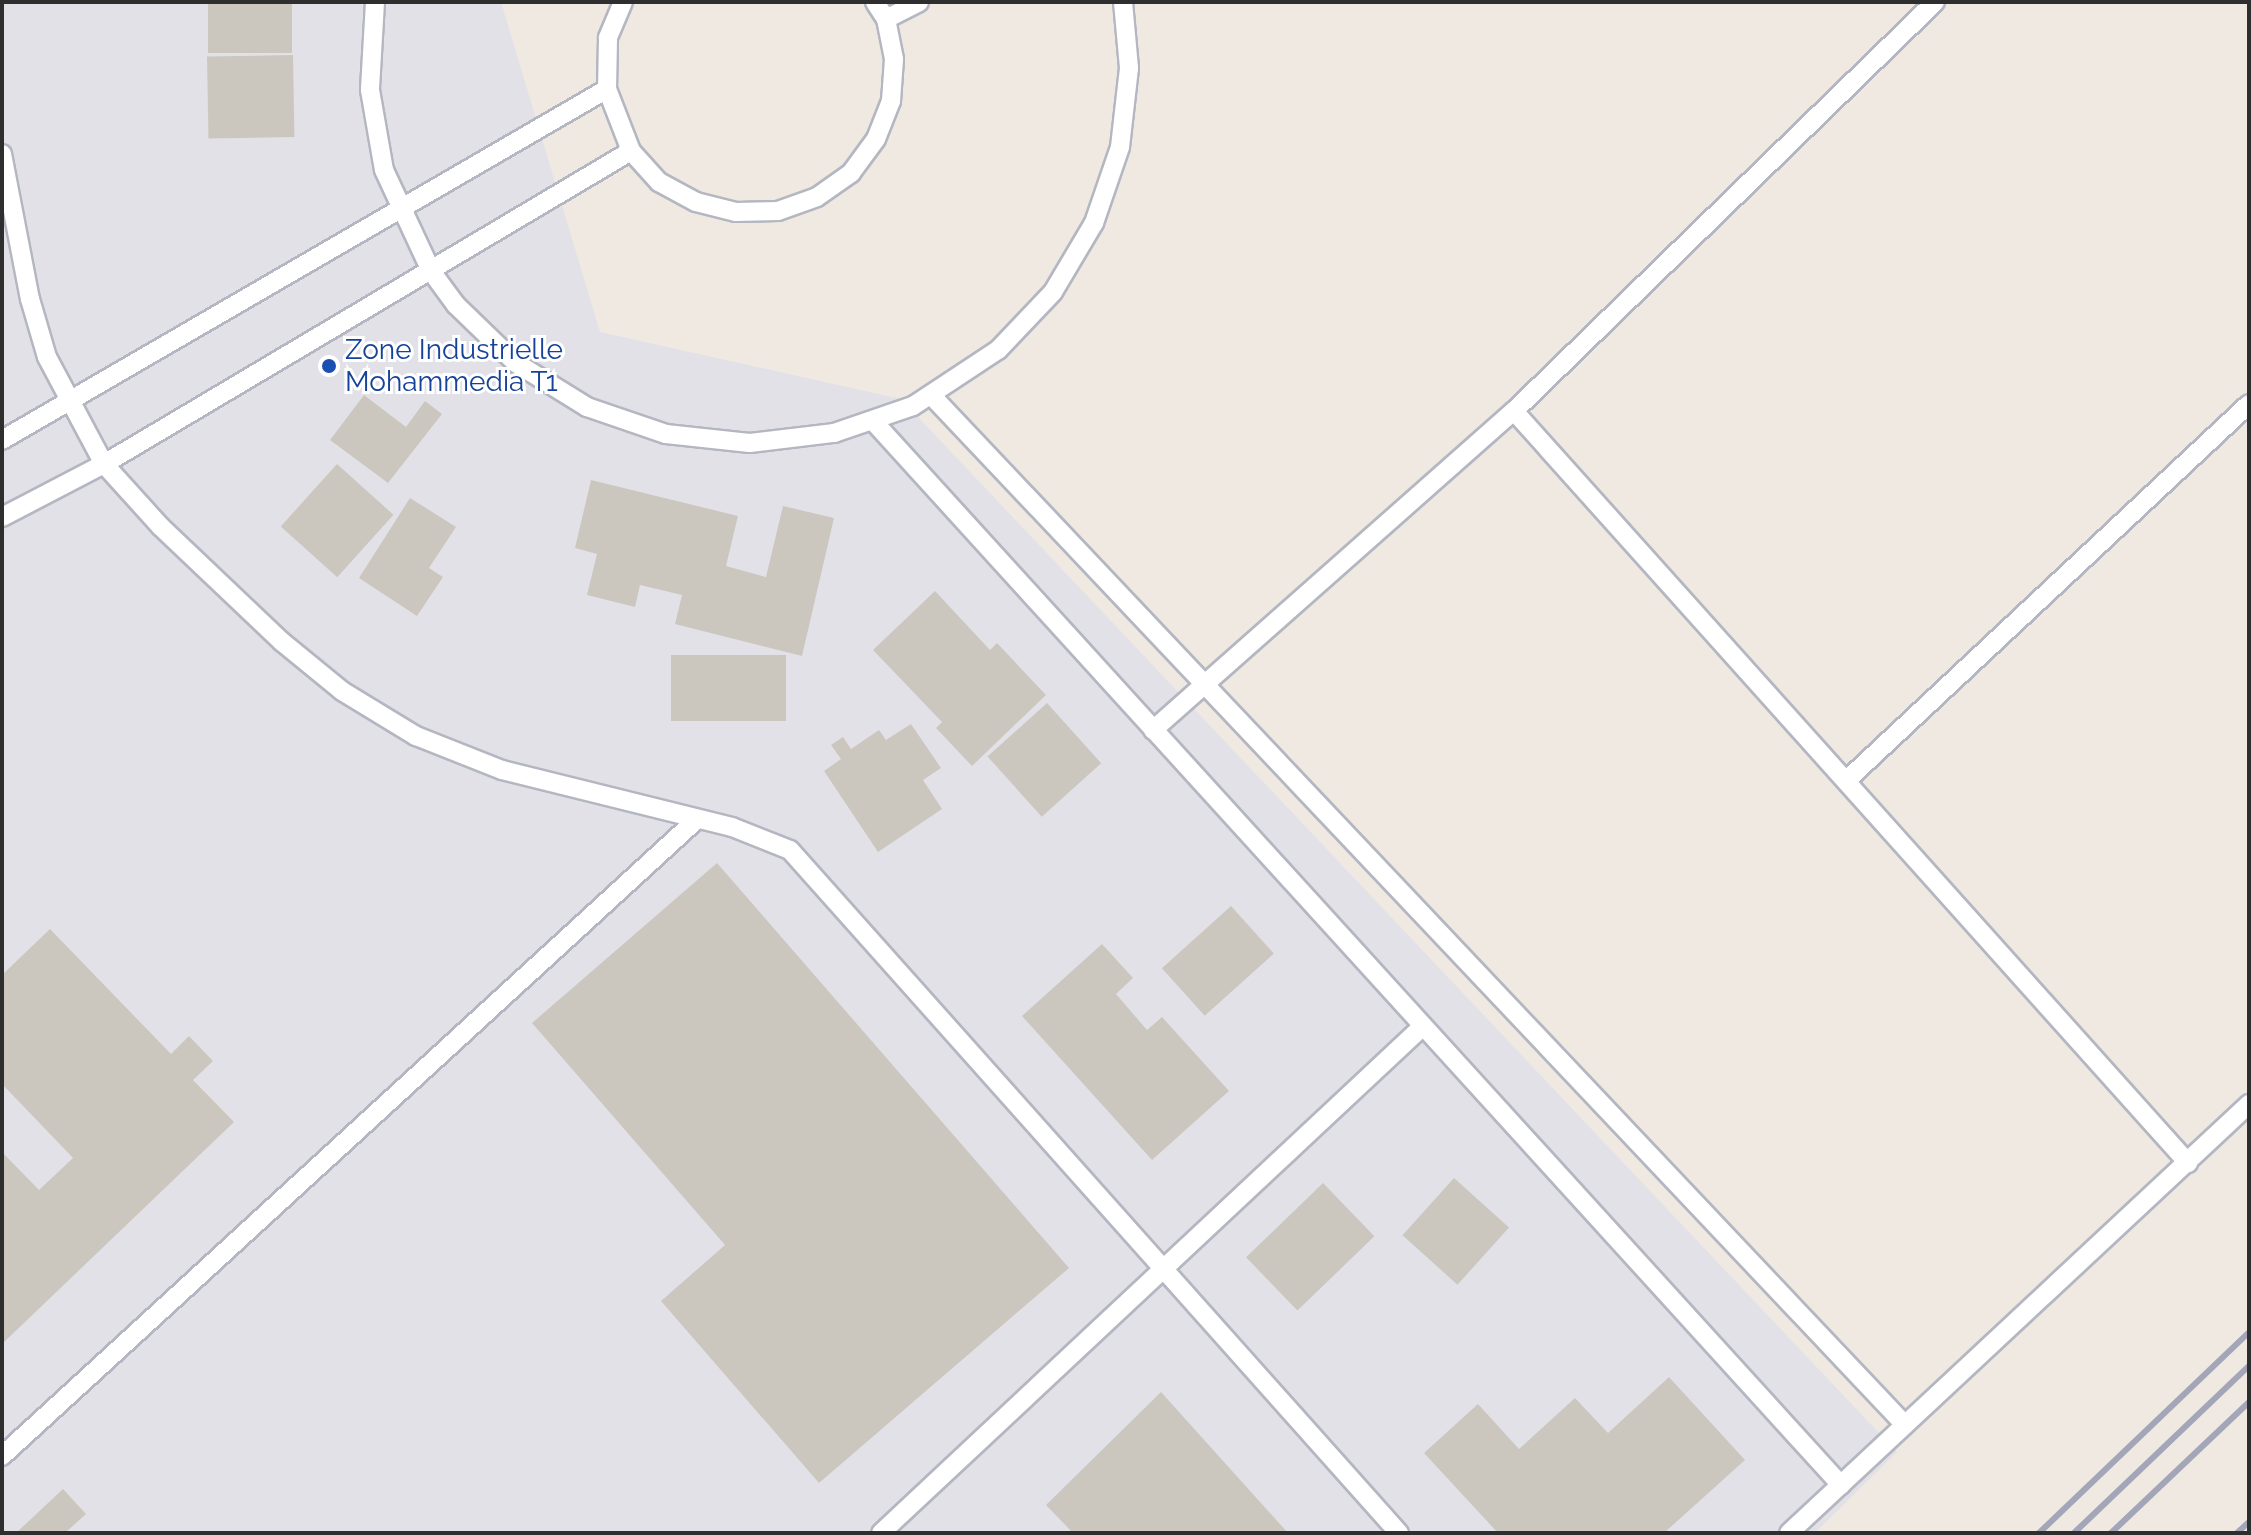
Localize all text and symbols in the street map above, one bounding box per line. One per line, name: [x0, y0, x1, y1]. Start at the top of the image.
place label: Zone Industrielle Mohammedia T1: [345, 333, 563, 399]
marker: Zone Industrielle Mohammedia T1: [320, 357, 338, 375]

